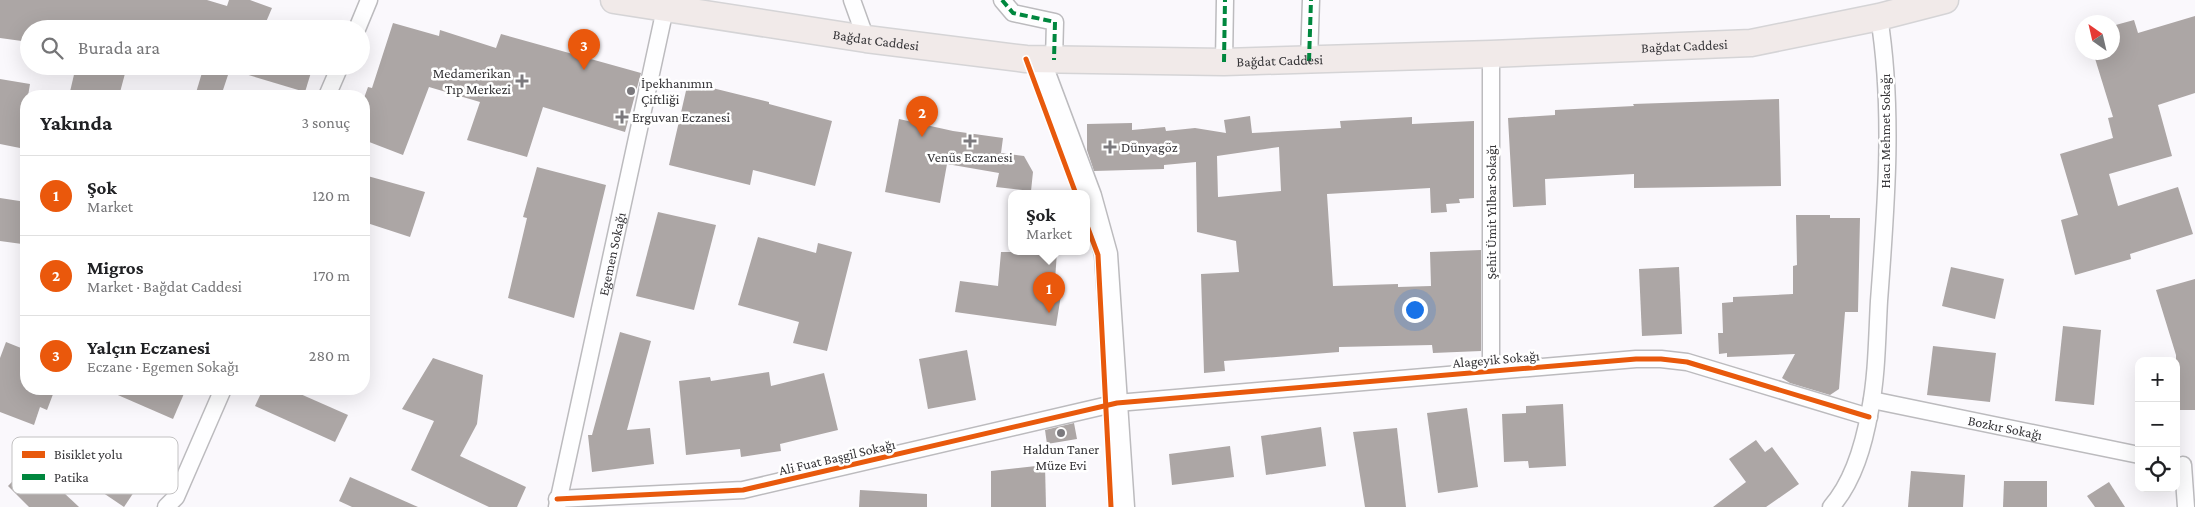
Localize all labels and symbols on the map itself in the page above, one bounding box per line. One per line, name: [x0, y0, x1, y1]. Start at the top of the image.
north arrow: [2075, 15, 2120, 60]
street label: Bağdat Caddesi: [832, 26, 920, 54]
pin: 3: [568, 29, 600, 70]
street label: Bağdat Caddesi: [1641, 36, 1728, 56]
street label: Bağdat Caddesi: [1236, 51, 1324, 70]
place label: Medamerikan Tıp Merkezi: [433, 65, 511, 97]
street label: Hacı Mehmet Sokağı: [1877, 73, 1893, 188]
marker: Medamerikan Tıp Merkezi: [515, 74, 529, 88]
place label: İpekhanımın Çiftliği: [641, 75, 714, 107]
marker: İpekhanımın Çiftliği: [625, 85, 637, 97]
pin: 2: [906, 96, 938, 137]
place label: Erguvan Eczanesi: [632, 109, 731, 125]
marker: Erguvan Eczanesi: [616, 111, 628, 123]
marker: Venüs Eczanesi: [964, 135, 976, 147]
place label: Dünyagöz: [1121, 139, 1178, 155]
marker: Dünyagöz: [1103, 140, 1117, 154]
street label: Şehit Ümit Yılbar Sokağı: [1483, 144, 1499, 280]
place label: Venüs Eczanesi: [927, 149, 1013, 165]
street label: Egemen Sokağı: [595, 210, 629, 297]
pin: 1: [1033, 272, 1065, 313]
your location: [1402, 297, 1428, 323]
street label: Alageyik Sokağı: [1452, 347, 1541, 371]
street label: Bozkır Sokağı: [1967, 412, 2044, 443]
marker: Haldun Taner Müze Evi: [1055, 427, 1067, 439]
street label: Ali Fuat Başgil Sokağı: [777, 436, 897, 478]
legend: [12, 437, 178, 494]
place label: Haldun Taner Müze Evi: [1023, 441, 1099, 473]
text: Bisiklet yolu: [54, 446, 123, 462]
text: Patika: [54, 469, 89, 485]

